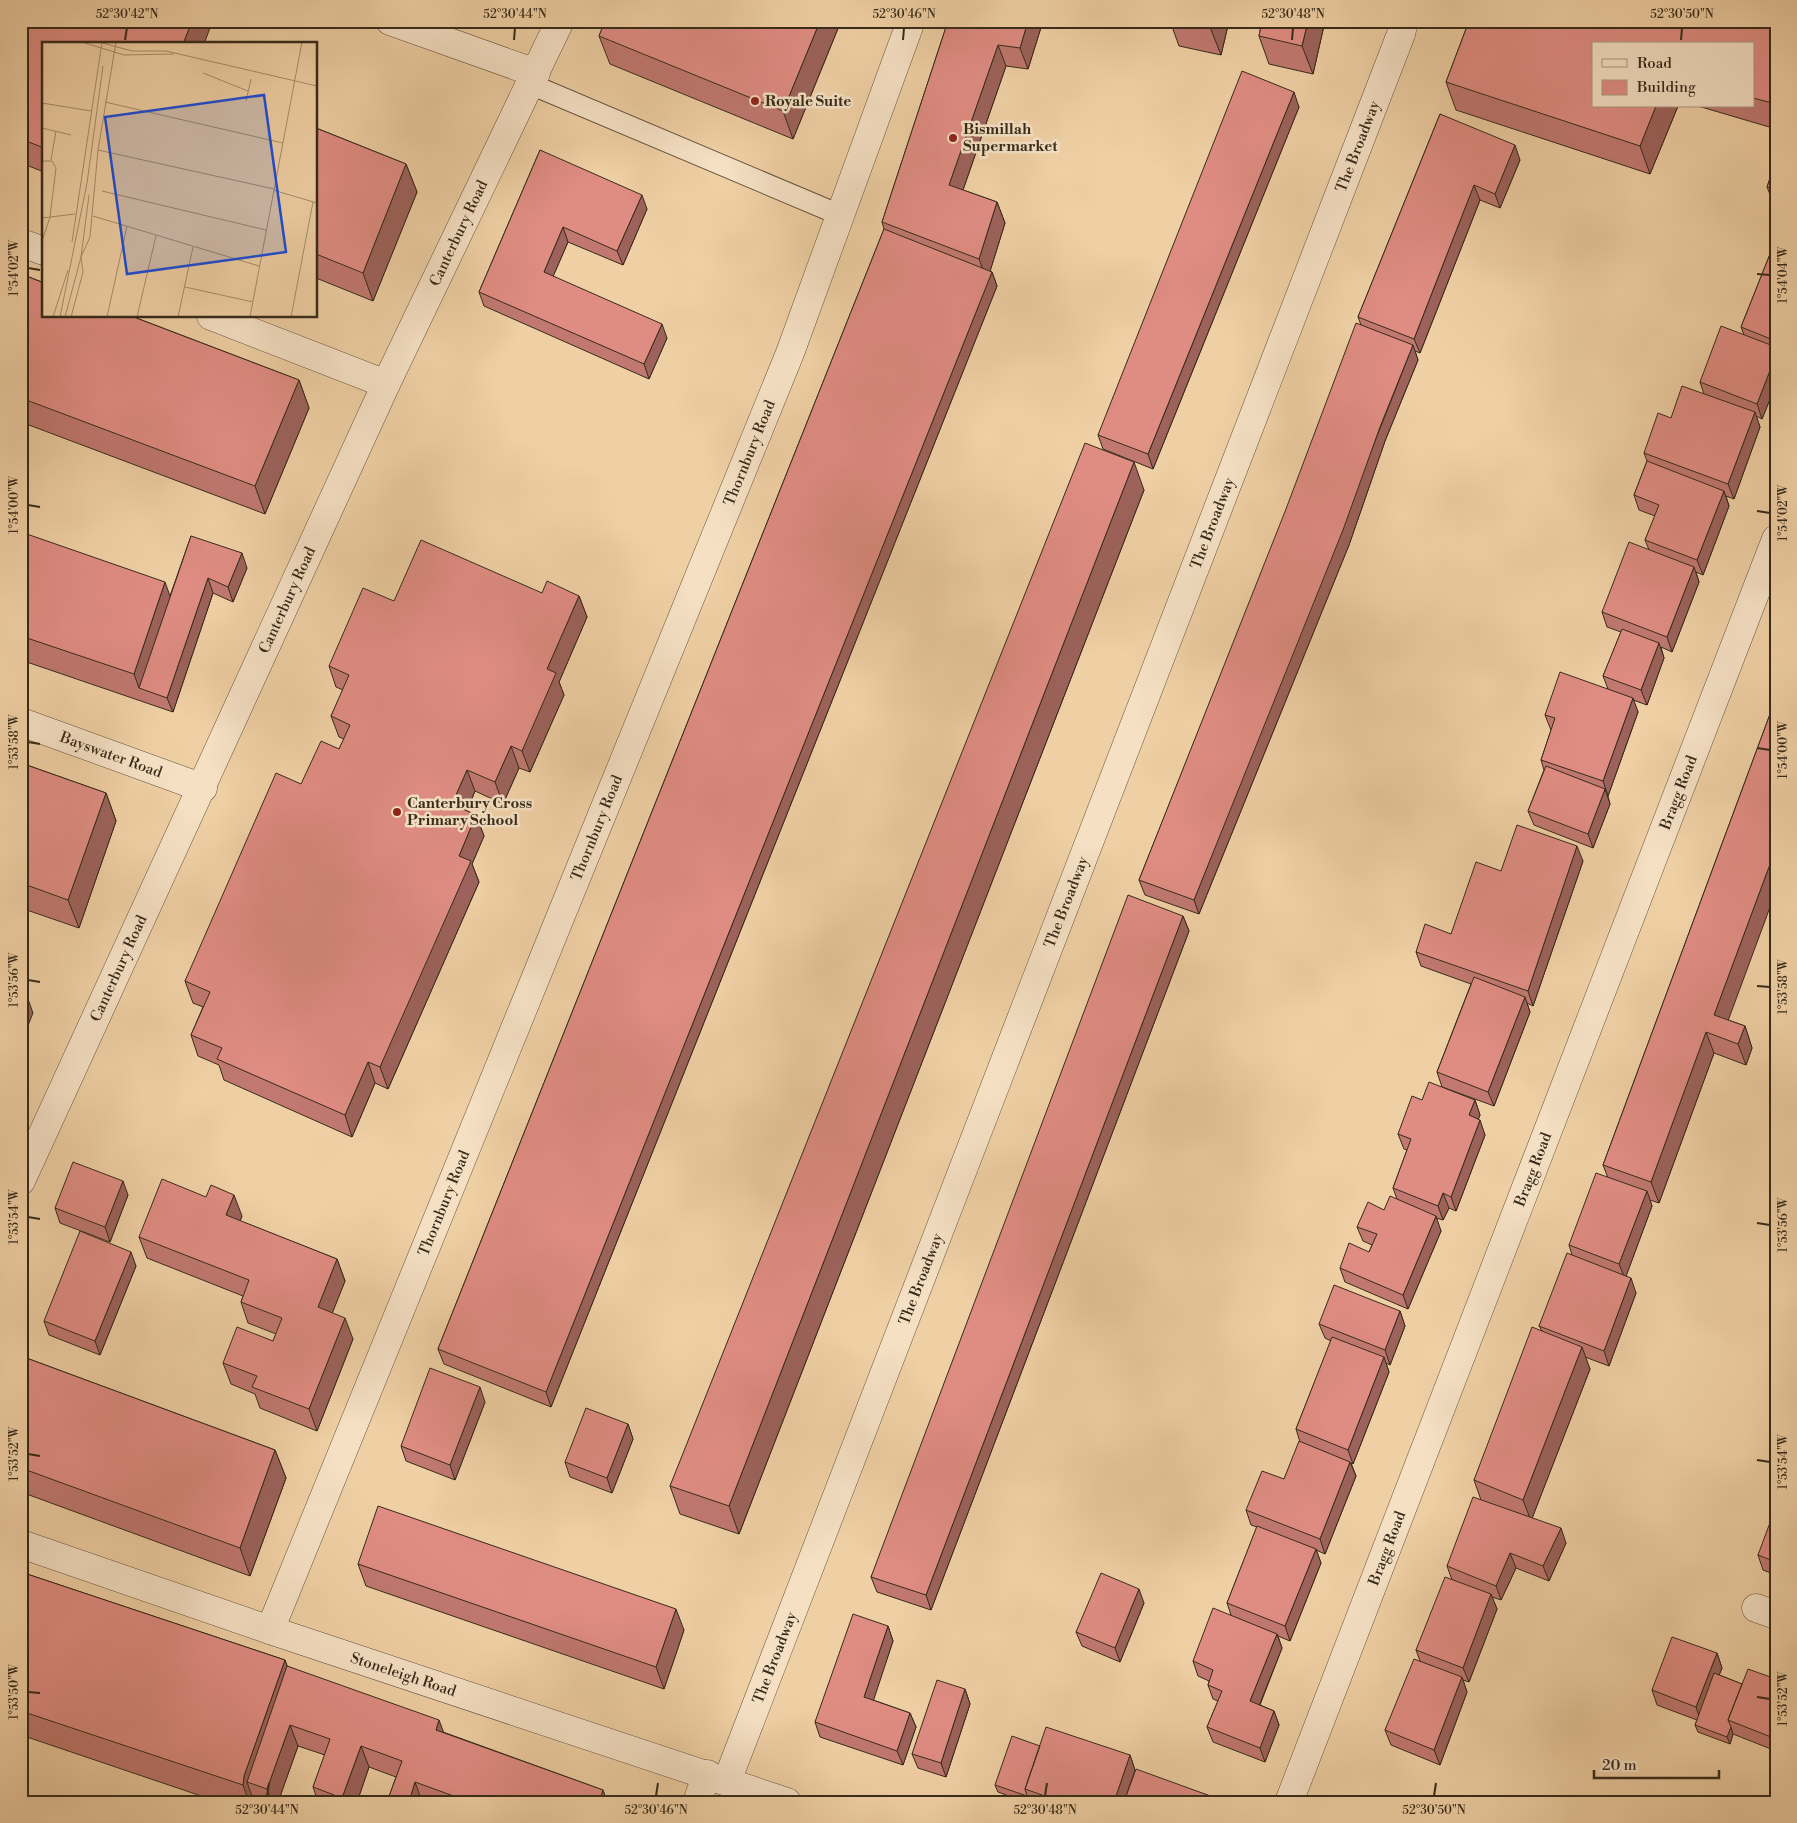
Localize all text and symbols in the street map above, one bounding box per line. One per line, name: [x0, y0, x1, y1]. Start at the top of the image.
text: 52°30'42"N: [96, 7, 158, 22]
text: 52°30'44"N: [483, 7, 547, 22]
text: 52°30'46"N: [872, 7, 936, 22]
text: 52°30'48"N: [1261, 7, 1325, 22]
text: 52°30'50"N: [1650, 7, 1714, 22]
inset map: [42, 42, 318, 318]
legend: [1592, 42, 1754, 108]
text: Road: [1637, 54, 1672, 73]
text: Building: [1636, 78, 1696, 97]
place label: Royale Suite: [765, 92, 851, 111]
marker: Royale Suite: [749, 95, 761, 107]
street label: The Broadway: [1331, 97, 1384, 195]
place label: Bismillah Supermarket: [963, 120, 1058, 156]
marker: Bismillah Supermarket: [947, 132, 959, 144]
street label: Canterbury Road: [425, 177, 492, 289]
text: 1°54'02"W: [7, 239, 22, 296]
text: 1°54'04"W: [1776, 245, 1791, 303]
street label: Thornbury Road: [719, 397, 780, 509]
street label: The Broadway: [1186, 474, 1239, 572]
text: 1°54'00"W: [7, 475, 22, 534]
text: 1°54'02"W: [1776, 484, 1791, 541]
street label: Canterbury Road: [254, 543, 320, 656]
text: 1°53'58"W: [7, 713, 22, 770]
text: 1°54'00"W: [1776, 720, 1791, 779]
street label: Bayswater Road: [57, 727, 165, 782]
street label: Bragg Road: [1655, 752, 1701, 833]
street label: Thornbury Road: [567, 772, 627, 884]
place label: Canterbury Cross Primary School: [407, 794, 532, 830]
marker: Canterbury Cross Primary School: [391, 806, 403, 818]
street label: The Broadway: [1040, 853, 1093, 951]
street label: Canterbury Road: [86, 911, 151, 1025]
text: 1°53'56"W: [7, 951, 22, 1007]
text: 1°53'58"W: [1776, 958, 1791, 1015]
street label: Bragg Road: [1510, 1129, 1556, 1210]
street label: Thornbury Road: [414, 1147, 474, 1259]
text: 1°53'54"W: [7, 1188, 22, 1245]
text: 1°53'56"W: [1776, 1196, 1791, 1252]
street label: The Broadway: [894, 1230, 947, 1328]
text: 1°53'52"W: [7, 1426, 22, 1481]
text: 1°53'54"W: [1776, 1433, 1791, 1490]
street label: Bragg Road: [1364, 1508, 1410, 1589]
street label: The Broadway: [748, 1609, 801, 1706]
street label: Stoneleigh Road: [348, 1648, 459, 1701]
text: 1°53'50"W: [7, 1663, 22, 1720]
text: 1°53'52"W: [1776, 1671, 1791, 1726]
scale bar: [1594, 1748, 1720, 1780]
text: 20 m: [1602, 1756, 1637, 1775]
text: 52°30'44"N: [235, 1803, 299, 1818]
text: 52°30'46"N: [624, 1803, 688, 1818]
text: 52°30'48"N: [1013, 1803, 1077, 1818]
text: 52°30'50"N: [1402, 1803, 1466, 1818]

